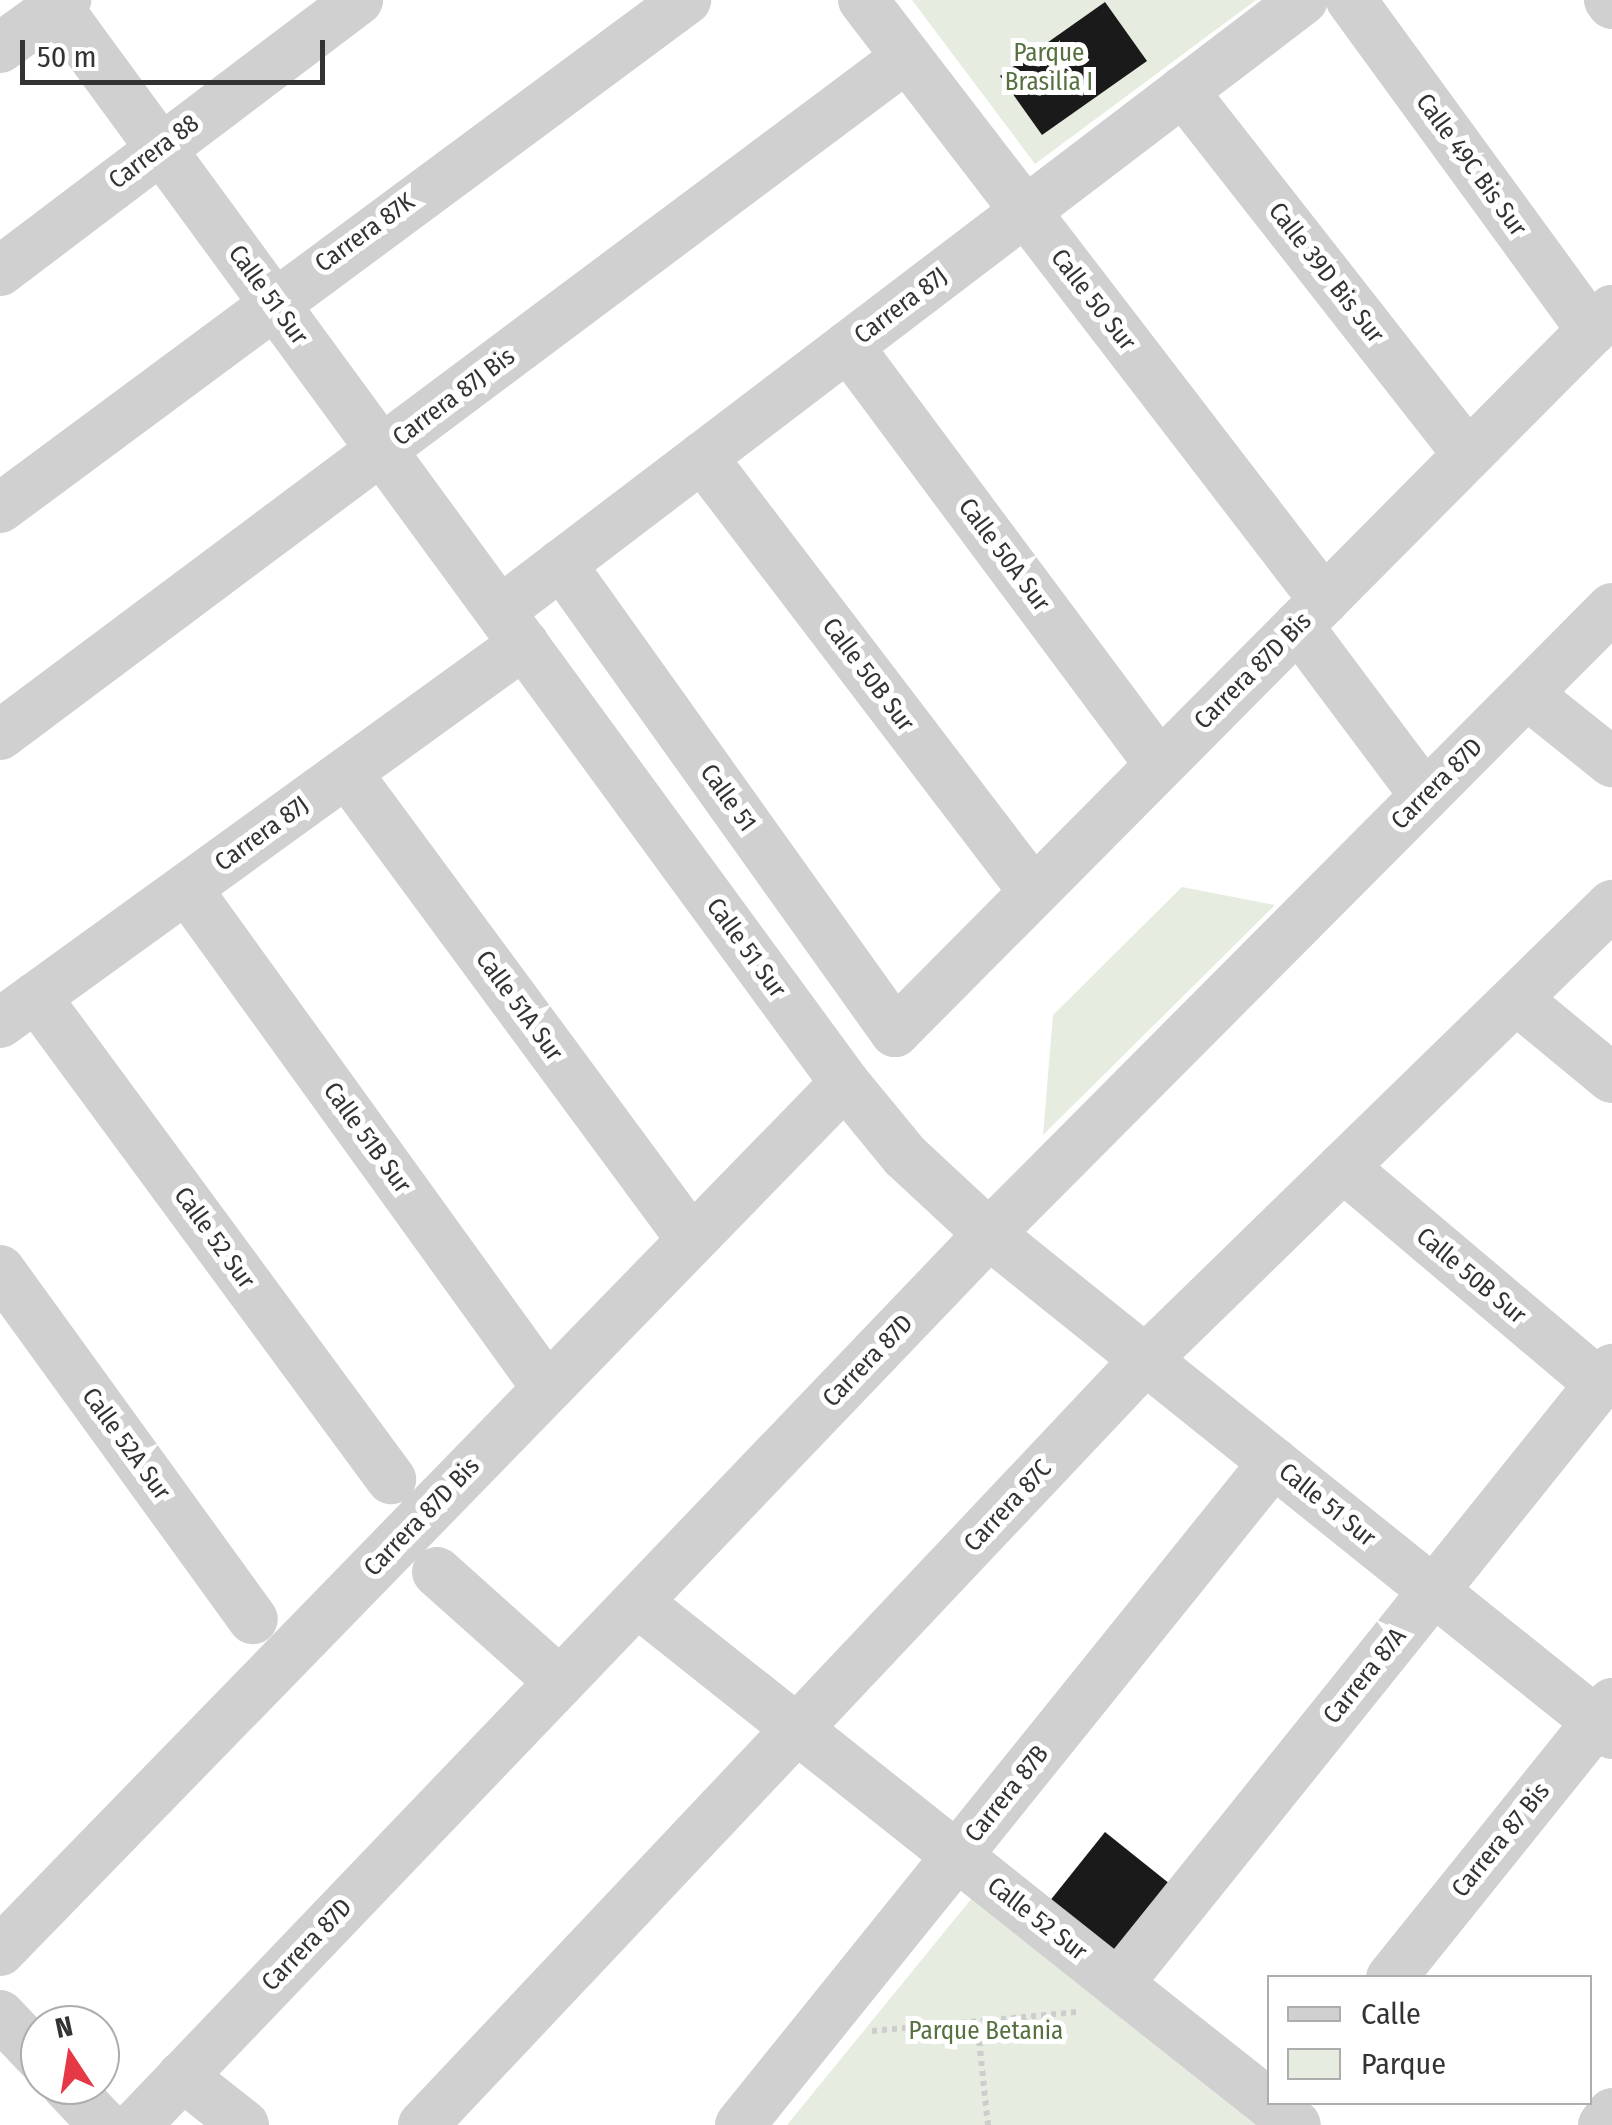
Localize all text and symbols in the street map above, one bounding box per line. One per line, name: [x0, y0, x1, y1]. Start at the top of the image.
scale bar: [25, 20, 330, 82]
text: 50 m: [37, 39, 97, 75]
park label: Parque Brasilia I: [1005, 39, 1093, 98]
street label: Calle 49C Bis Sur: [1409, 88, 1533, 242]
street label: Carrera 88: [103, 108, 205, 196]
street label: Carrera 87K: [310, 187, 420, 279]
street label: Calle 39D Bis Sur: [1262, 197, 1390, 349]
street label: Calle 51 Sur: [222, 239, 314, 351]
street label: Calle 50 Sur: [1044, 243, 1142, 357]
street label: Carrera 87J: [849, 261, 953, 351]
street label: Carrera 87J Bis: [387, 341, 521, 453]
street label: Calle 50A Sur: [952, 493, 1056, 617]
street label: Carrera 87D Bis: [1188, 606, 1318, 736]
street label: Calle 50B Sur: [816, 612, 920, 738]
street label: Carrera 87D: [1385, 732, 1489, 836]
street label: Calle 51: [694, 759, 762, 837]
street label: Carrera 87J: [209, 790, 315, 878]
street label: Calle 51 Sur: [700, 892, 792, 1004]
street label: Calle 51A Sur: [469, 945, 569, 1067]
street label: Calle 51B Sur: [317, 1077, 417, 1199]
street label: Calle 52 Sur: [167, 1181, 261, 1295]
street label: Calle 50B Sur: [1410, 1221, 1532, 1331]
street label: Carrera 87D: [817, 1309, 919, 1413]
street label: Calle 52A Sur: [75, 1382, 177, 1506]
street label: Carrera 87D Bis: [358, 1451, 486, 1583]
street label: Carrera 87C: [958, 1454, 1058, 1558]
street label: Calle 51 Sur: [1273, 1457, 1381, 1553]
street label: Carrera 87A: [1317, 1622, 1413, 1730]
street label: Carrera 87B: [959, 1740, 1055, 1848]
street label: Carrera 87 Bis: [1446, 1777, 1556, 1903]
street label: Calle 52 Sur: [981, 1871, 1093, 1967]
street label: Carrera 87D: [256, 1893, 358, 1997]
legend: [1267, 1975, 1592, 2105]
text: Calle: [1361, 1996, 1421, 2032]
north arrow: [20, 2005, 120, 2105]
text: N: [52, 2009, 76, 2045]
park label: Parque Betania: [909, 2016, 1063, 2046]
text: Parque: [1361, 2046, 1446, 2082]

